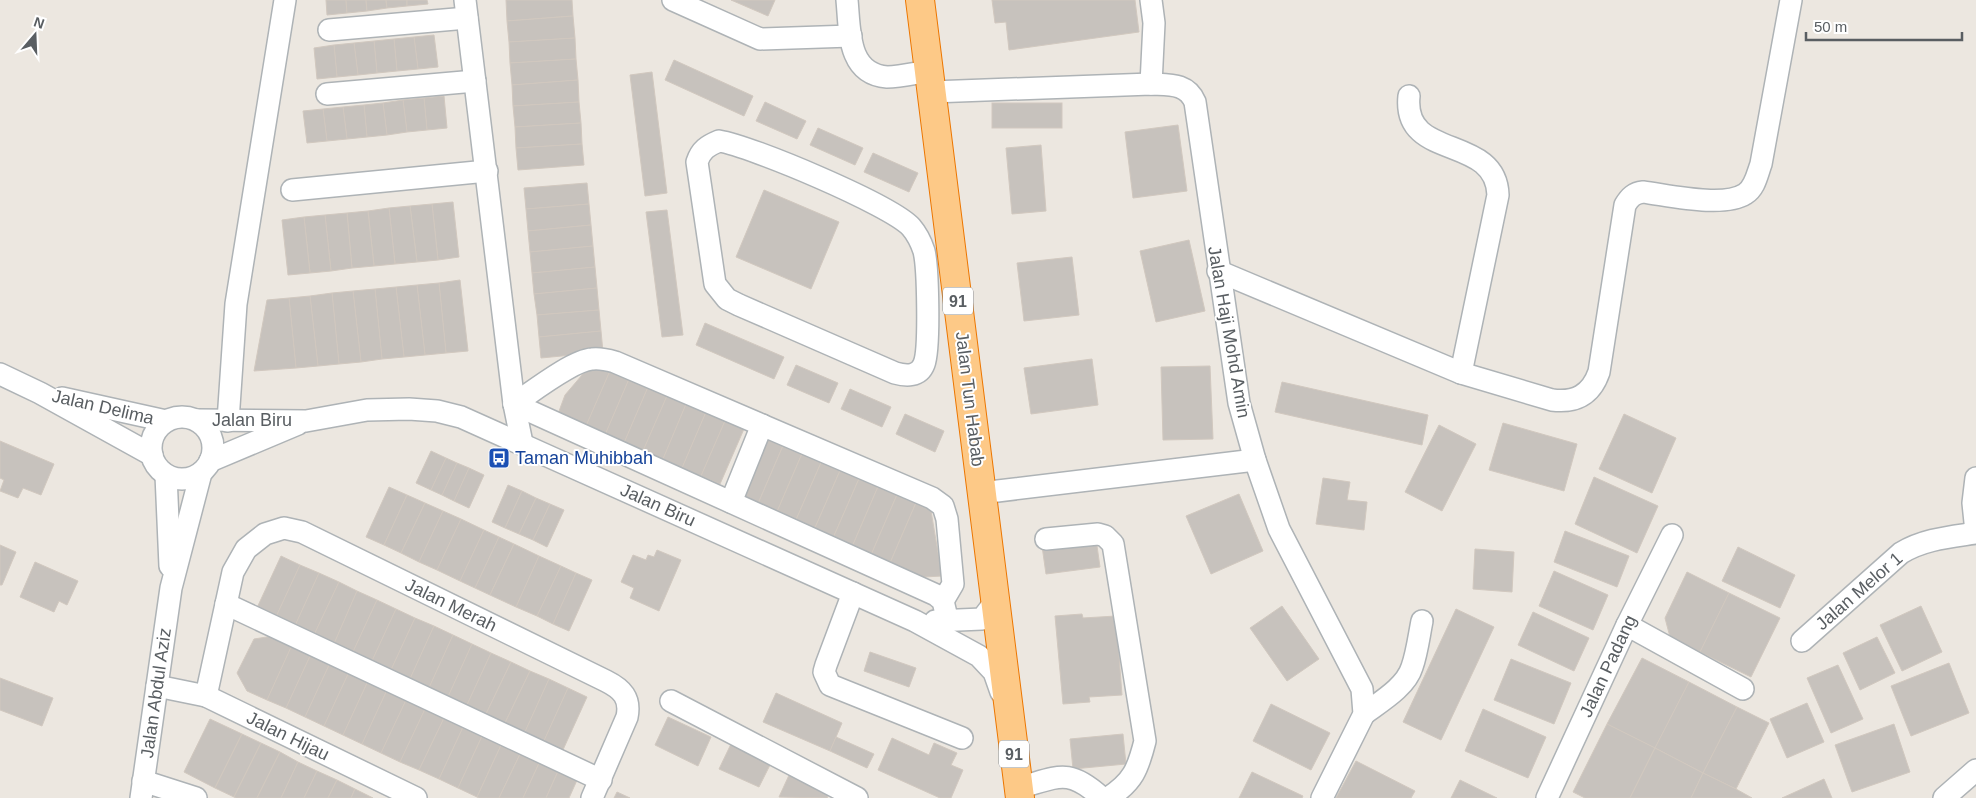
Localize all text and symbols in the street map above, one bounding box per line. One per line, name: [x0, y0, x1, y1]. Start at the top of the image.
north arrow: [10, 10, 60, 60]
scale bar: [1806, 10, 1962, 42]
text: N: [32, 13, 47, 32]
text: 50 m: [1814, 18, 1847, 35]
street label: Jalan Haji Mohd Amin: [1204, 245, 1254, 419]
road number: 91: [943, 288, 973, 314]
street label: Jalan Tun Habab: [952, 330, 988, 468]
street label: Jalan Delima: [50, 386, 157, 429]
street label: Jalan Biru: [212, 410, 292, 430]
bus stop icon: Taman Muhibbah: [487, 446, 511, 470]
place label: Taman Muhibbah: [515, 448, 653, 468]
street label: Jalan Biru: [617, 480, 699, 530]
street label: Jalan Melor 1: [1812, 548, 1906, 634]
street label: Jalan Merah: [402, 574, 500, 636]
street label: Jalan Padang: [1576, 612, 1640, 720]
street label: Jalan Abdul Aziz: [137, 627, 175, 759]
street label: Jalan Hijau: [244, 707, 332, 765]
road number: 91: [999, 741, 1029, 768]

